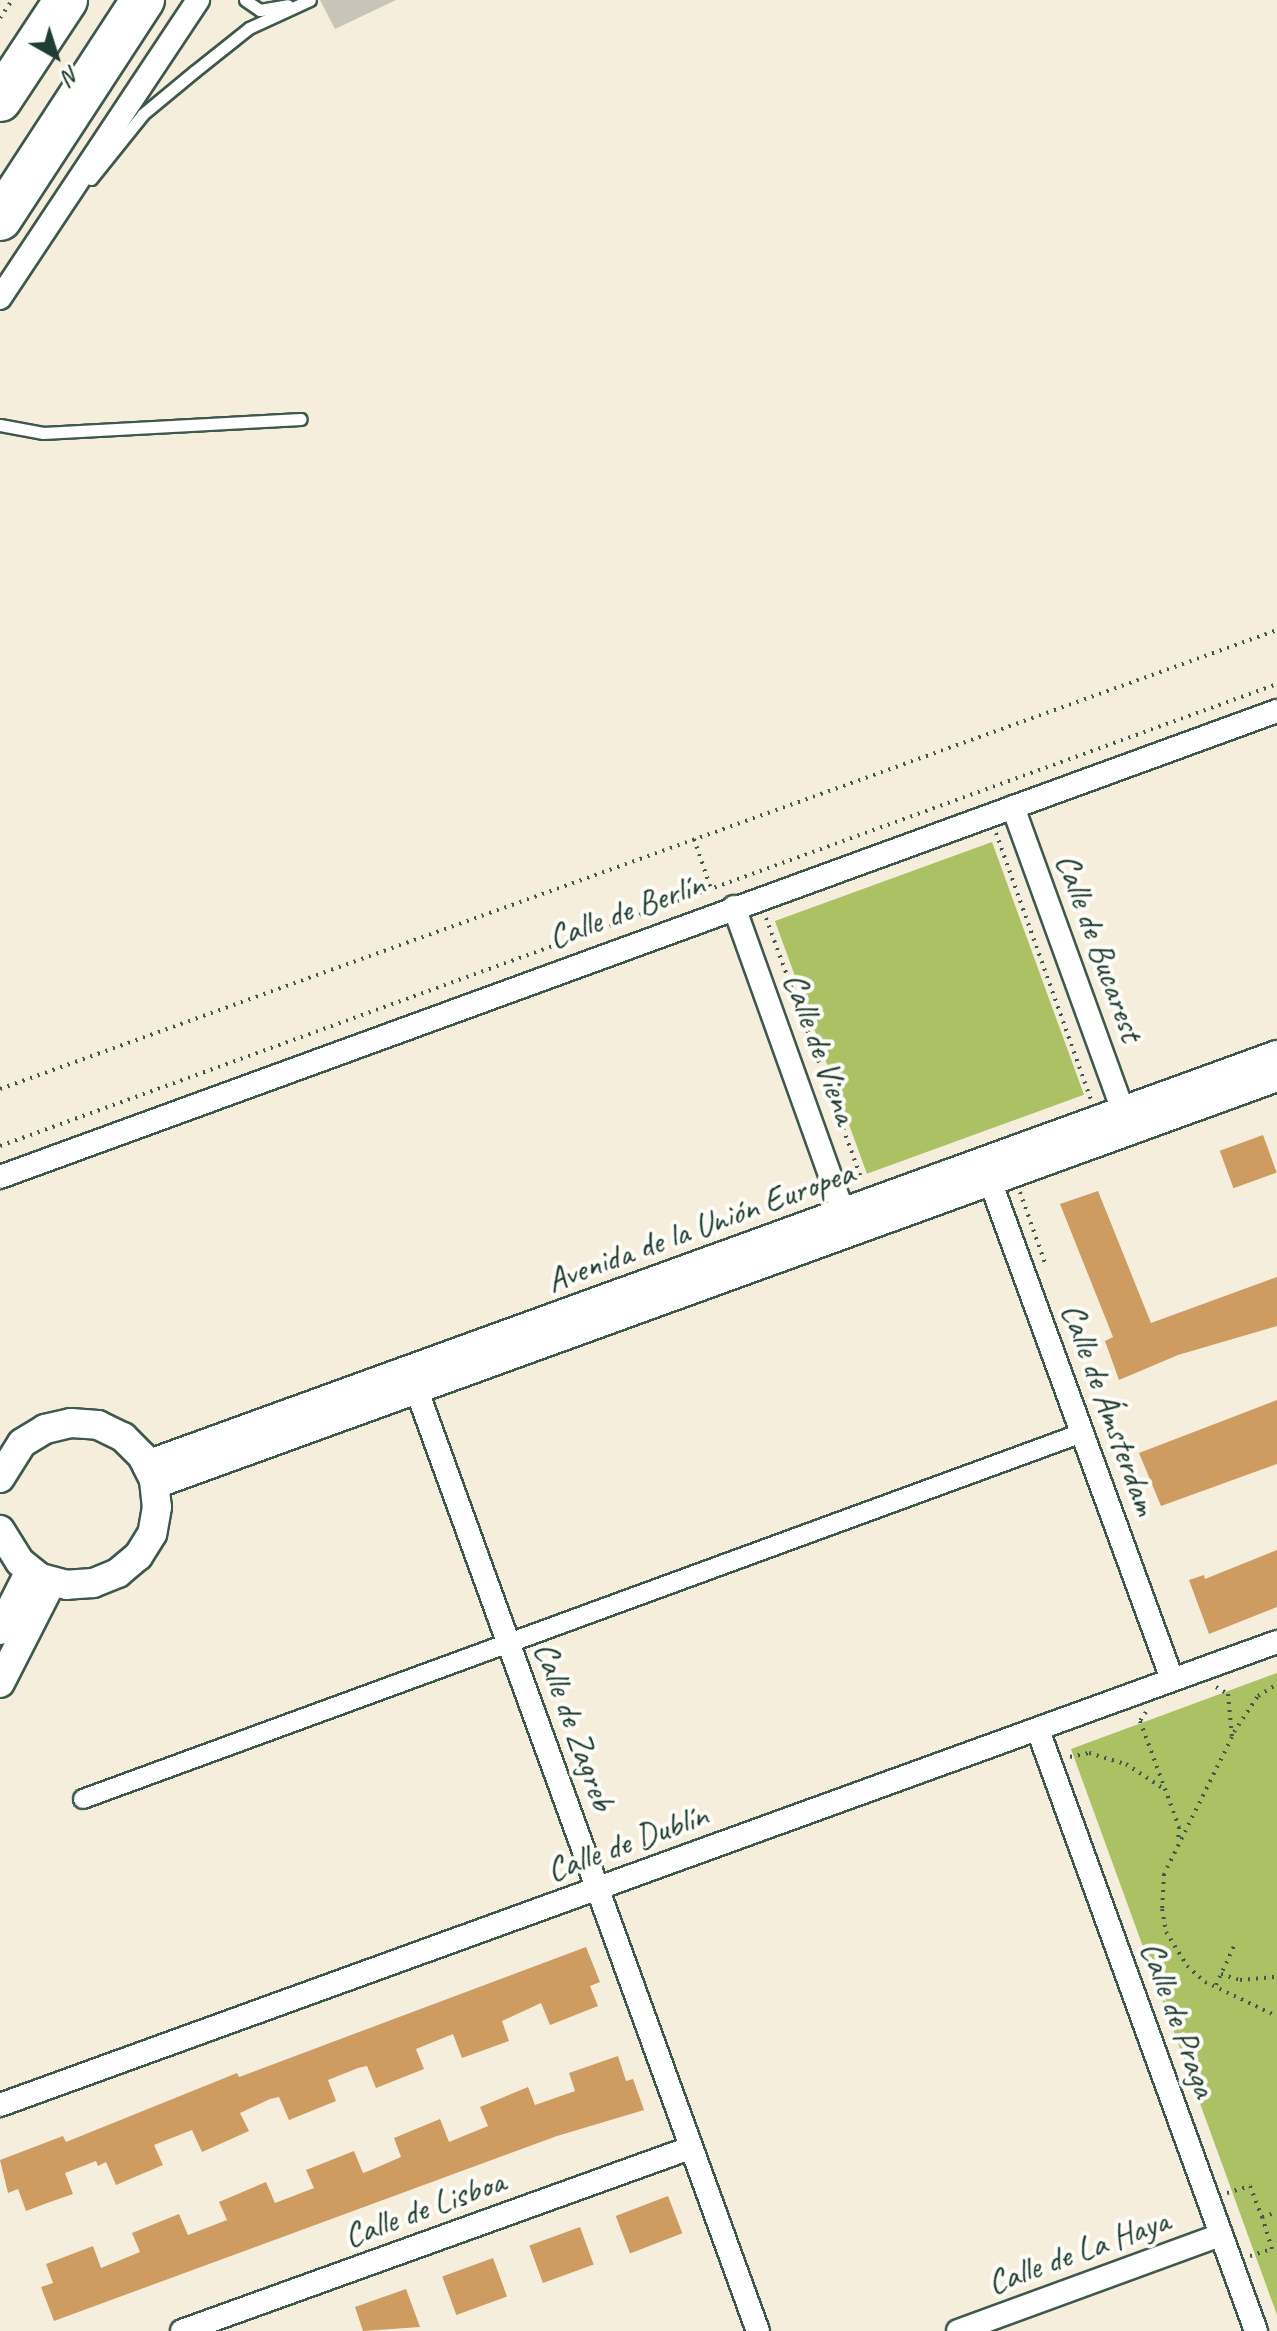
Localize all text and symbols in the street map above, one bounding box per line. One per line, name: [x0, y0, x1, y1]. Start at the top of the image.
north arrow: [16, 16, 96, 96]
text: N: [57, 59, 85, 90]
street label: Calle de Bucarest: [1047, 848, 1153, 1046]
street label: Calle de Berlín: [543, 863, 709, 957]
street label: Calle de Viena: [775, 967, 867, 1129]
street label: Avenida de la Unión Europea: [540, 1151, 860, 1301]
street label: Calle de Ámsterdam: [1053, 1297, 1167, 1521]
street label: Calle de Zagreb: [526, 1636, 624, 1816]
street label: Calle de Dublín: [541, 1794, 713, 1890]
street label: Calle de Praga: [1132, 1936, 1226, 2102]
street label: Calle de Lisboa: [338, 2160, 510, 2256]
street label: Calle de La Haya: [982, 2199, 1174, 2303]

